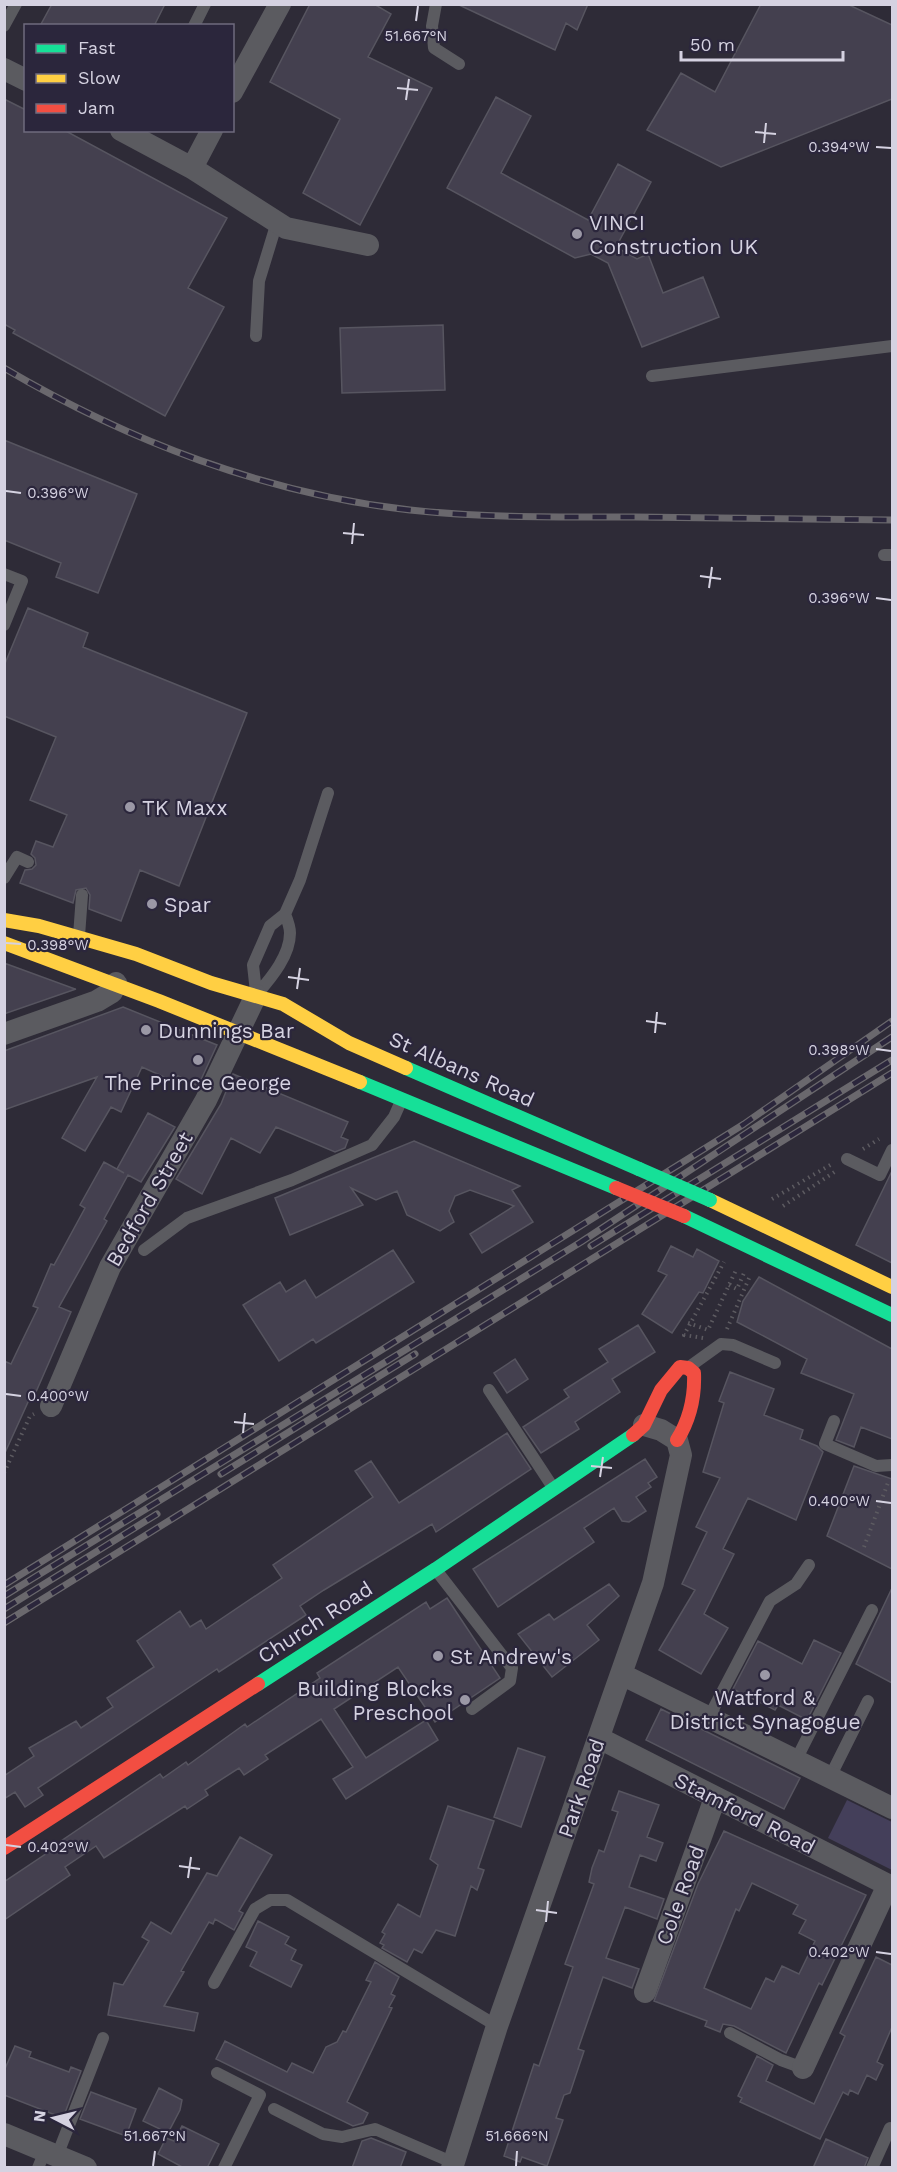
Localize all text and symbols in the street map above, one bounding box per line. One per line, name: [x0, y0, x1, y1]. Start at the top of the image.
legend: [24, 24, 234, 132]
scale bar: [681, 24, 843, 62]
text: 51.667°N: [385, 27, 447, 45]
text: 50 m: [690, 34, 735, 55]
text: Fast: [78, 37, 116, 58]
text: Slow: [78, 67, 121, 88]
text: Jam: [78, 97, 115, 118]
text: 0.394°W: [808, 138, 870, 156]
place label: VINCI Construction UK: [589, 210, 758, 259]
marker: VINCI Construction UK: [570, 227, 584, 241]
text: 0.396°W: [27, 484, 89, 502]
text: 0.396°W: [808, 589, 870, 607]
place label: TK Maxx: [142, 795, 227, 820]
marker: TK Maxx: [123, 800, 137, 814]
place label: Spar: [164, 892, 211, 917]
marker: Spar: [145, 897, 159, 911]
text: 0.398°W: [27, 936, 89, 954]
place label: Dunnings Bar: [158, 1018, 295, 1043]
marker: Dunnings Bar: [139, 1023, 153, 1037]
street label: St Albans Road: [385, 1026, 539, 1112]
text: 0.398°W: [808, 1041, 870, 1059]
marker: The Prince George: [191, 1053, 205, 1067]
place label: The Prince George: [105, 1070, 291, 1095]
street label: Bedford Street: [100, 1127, 198, 1271]
text: 0.400°W: [27, 1387, 89, 1405]
text: 0.400°W: [808, 1492, 870, 1510]
street label: Church Road: [253, 1576, 377, 1668]
place label: St Andrew's: [450, 1644, 572, 1669]
marker: St Andrew's: [431, 1649, 445, 1663]
marker: Watford & District Synagogue: [758, 1668, 772, 1682]
place label: Building Blocks Preschool: [297, 1676, 454, 1725]
place label: Watford & District Synagogue: [669, 1685, 861, 1734]
marker: Building Blocks Preschool: [458, 1693, 472, 1707]
street label: Park Road: [552, 1735, 610, 1841]
street label: Stamford Road: [671, 1767, 819, 1859]
text: 0.402°W: [27, 1838, 89, 1856]
street label: Cole Road: [650, 1842, 710, 1948]
text: 0.402°W: [808, 1943, 870, 1961]
north arrow: [24, 2088, 84, 2148]
text: N: [29, 2109, 50, 2123]
text: 51.667°N: [124, 2127, 186, 2145]
text: 51.666°N: [485, 2127, 549, 2145]

